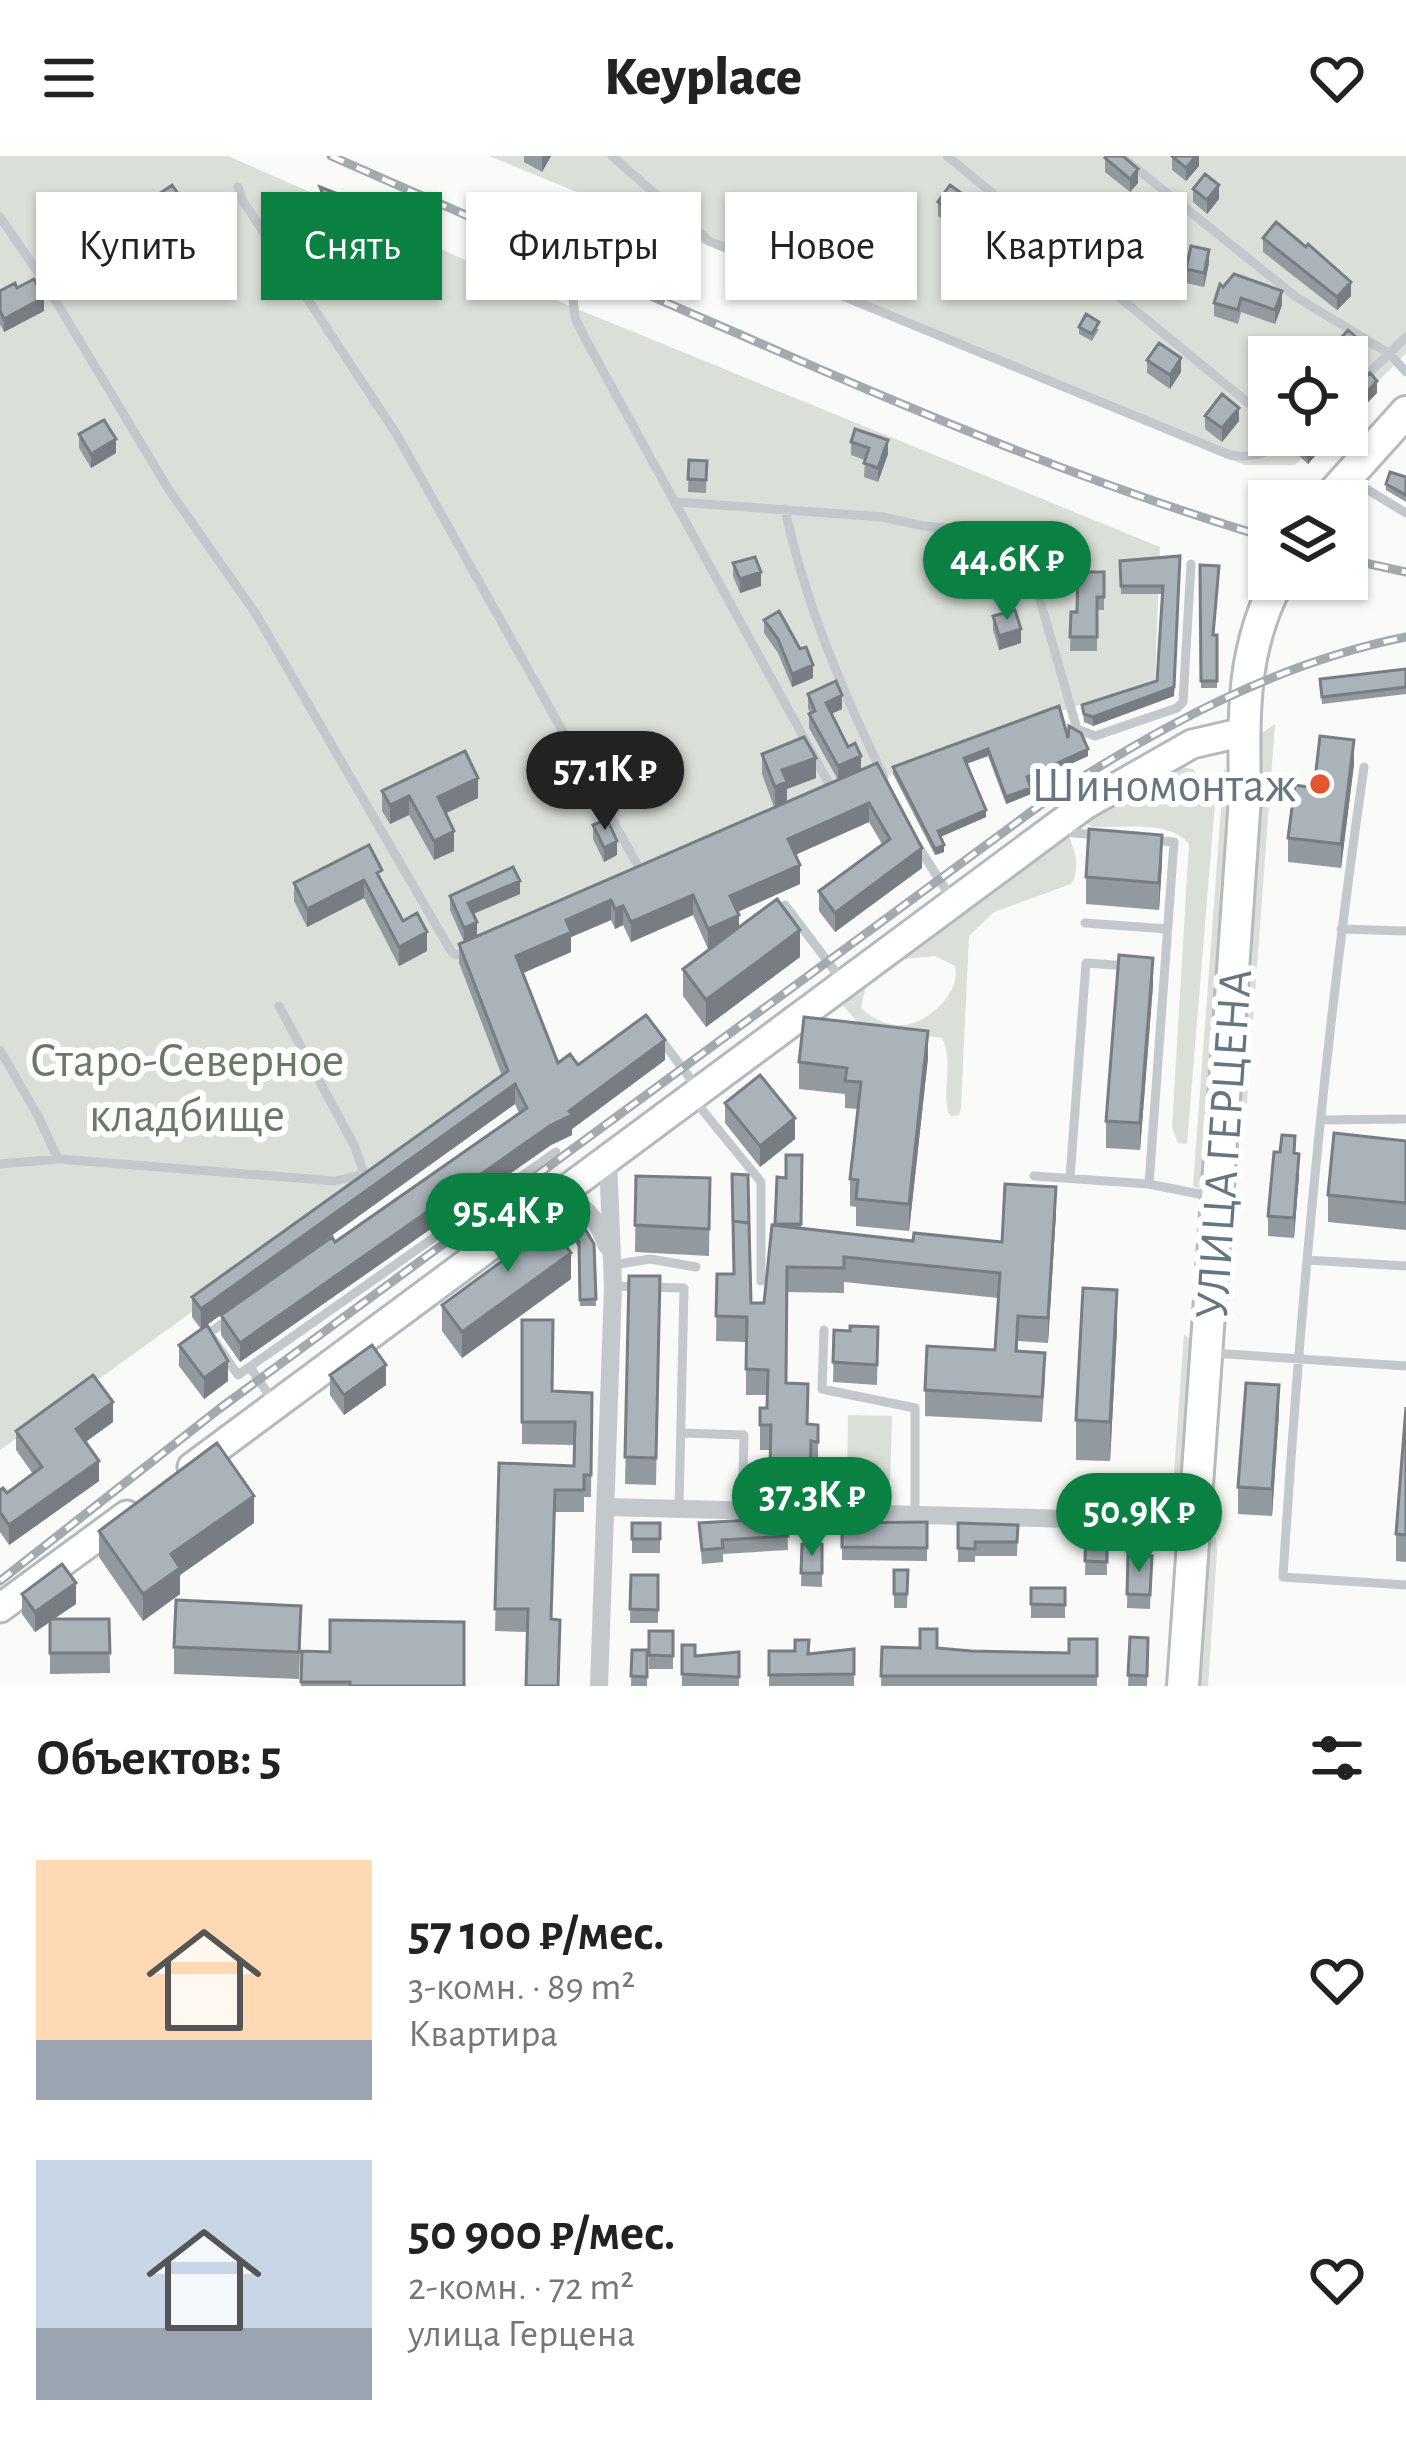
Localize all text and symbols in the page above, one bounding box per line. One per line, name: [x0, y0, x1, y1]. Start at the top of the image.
icon: menu: [36, 45, 102, 111]
icon: heart: [1304, 45, 1370, 111]
text: Keyplace: [604, 51, 802, 105]
chip: Купить: [36, 192, 237, 300]
chip: Снять: [261, 192, 442, 300]
chip: Фильтры: [466, 192, 701, 300]
chip: Новое: [725, 192, 917, 300]
chip: Квартира: [941, 192, 1187, 300]
map controls: [1248, 336, 1368, 600]
button: locate: [1248, 336, 1368, 456]
button: layers: [1248, 480, 1368, 600]
pin: 44.6K ₽: [896, 521, 1118, 623]
text: 44.6K ₽: [950, 540, 1064, 579]
pin: 57.1K ₽: [494, 731, 716, 833]
text: 57.1K ₽: [553, 750, 657, 789]
place label: Шиномонтаж: [1031, 763, 1296, 811]
marker: Шиномонтаж: [1307, 771, 1333, 797]
street label: УЛИЦА ГЕРЦЕНА: [1189, 968, 1261, 1321]
park label: Старо-Северное кладбище: [30, 1038, 344, 1141]
pin: 95.4K ₽: [397, 1173, 619, 1275]
text: 95.4K ₽: [452, 1192, 564, 1231]
pin: 37.3K ₽: [701, 1457, 923, 1559]
pin: 50.9K ₽: [1028, 1473, 1250, 1575]
text: 37.3K ₽: [759, 1476, 865, 1515]
text: 50.9K ₽: [1083, 1492, 1195, 1531]
icon: filters: [1304, 1725, 1370, 1791]
text: Объектов: 5: [36, 1733, 282, 1784]
icon: home: [132, 1908, 276, 2052]
text: 57 100 ₽/мес.: [408, 1908, 665, 1959]
icon: heart: [1304, 1947, 1370, 2013]
text: 3-комн. · 89 m²: [408, 1968, 635, 2007]
text: Квартира: [408, 2015, 558, 2054]
icon: home: [132, 2208, 276, 2352]
text: 50 900 ₽/мес.: [408, 2208, 675, 2259]
icon: heart: [1304, 2247, 1370, 2313]
text: 2-комн. · 72 m²: [408, 2268, 634, 2307]
text: улица Герцена: [408, 2315, 635, 2354]

